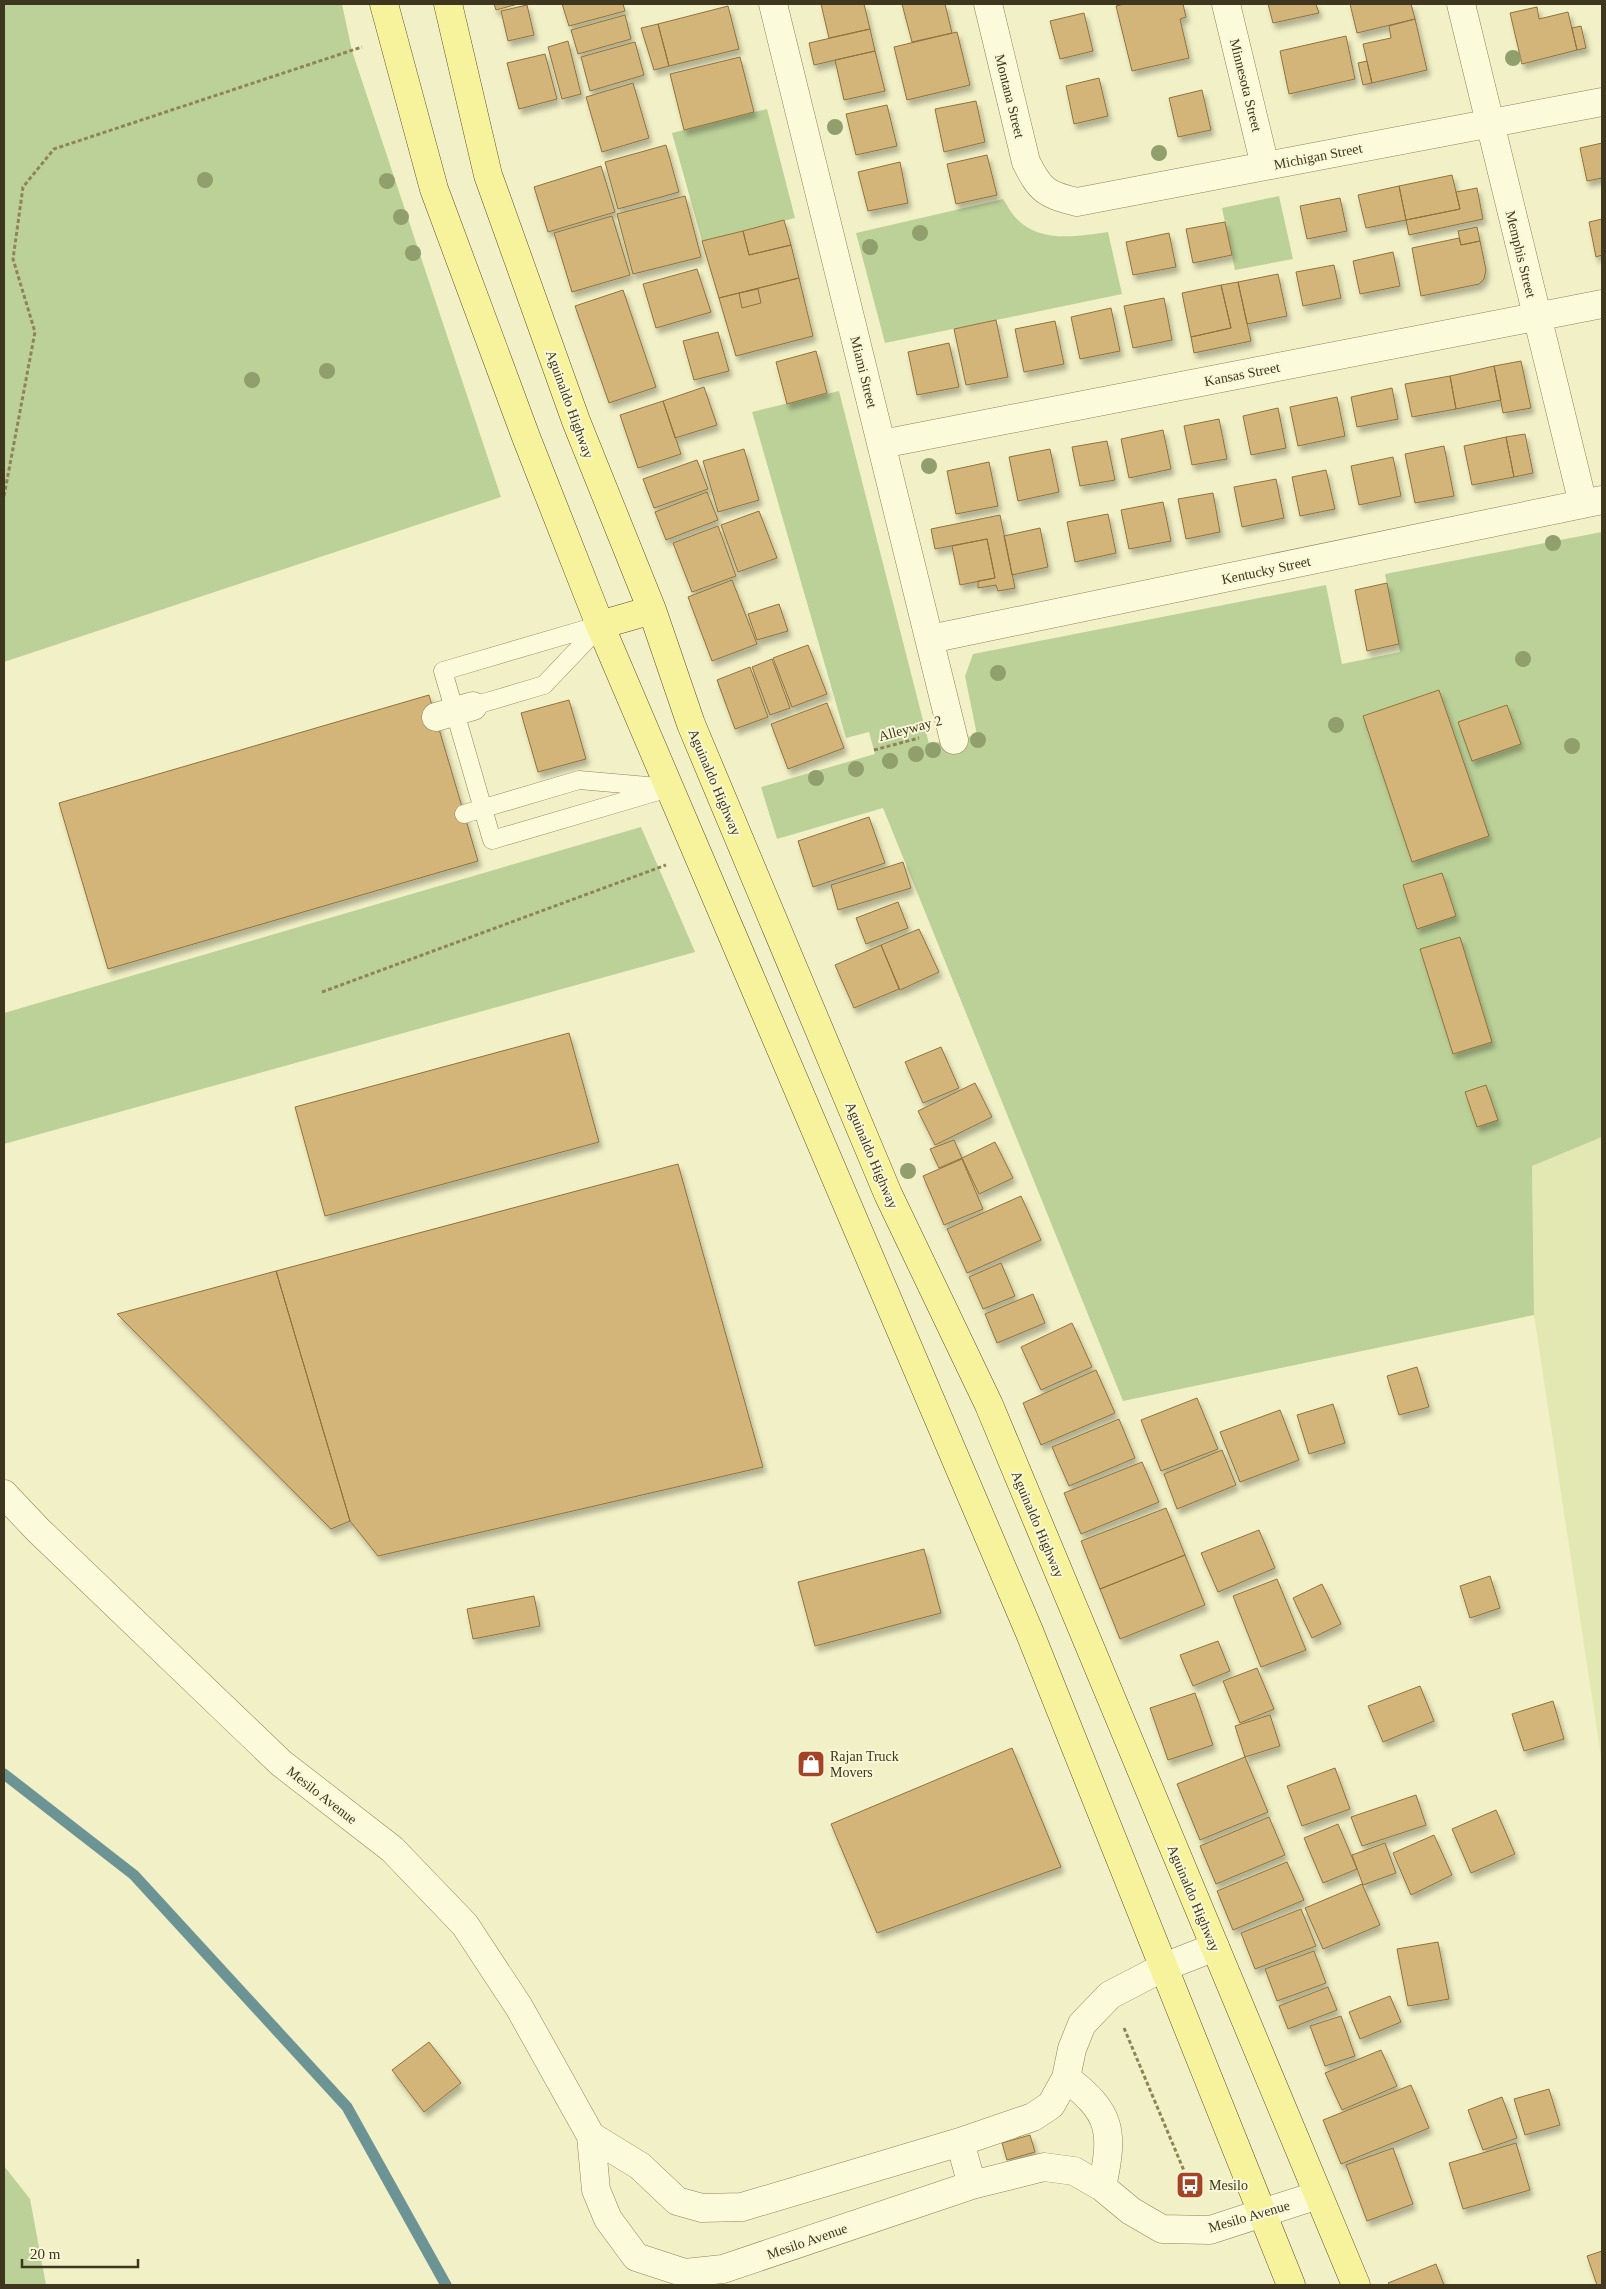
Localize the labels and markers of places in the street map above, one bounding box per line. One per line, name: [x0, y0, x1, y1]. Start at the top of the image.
shop icon: Rajan Truck Movers: [796, 1749, 826, 1779]
place label: Rajan Truck Movers: [830, 1749, 899, 1780]
bus stop icon: Mesilo: [1175, 2170, 1205, 2200]
place label: Mesilo: [1209, 2178, 1248, 2193]

